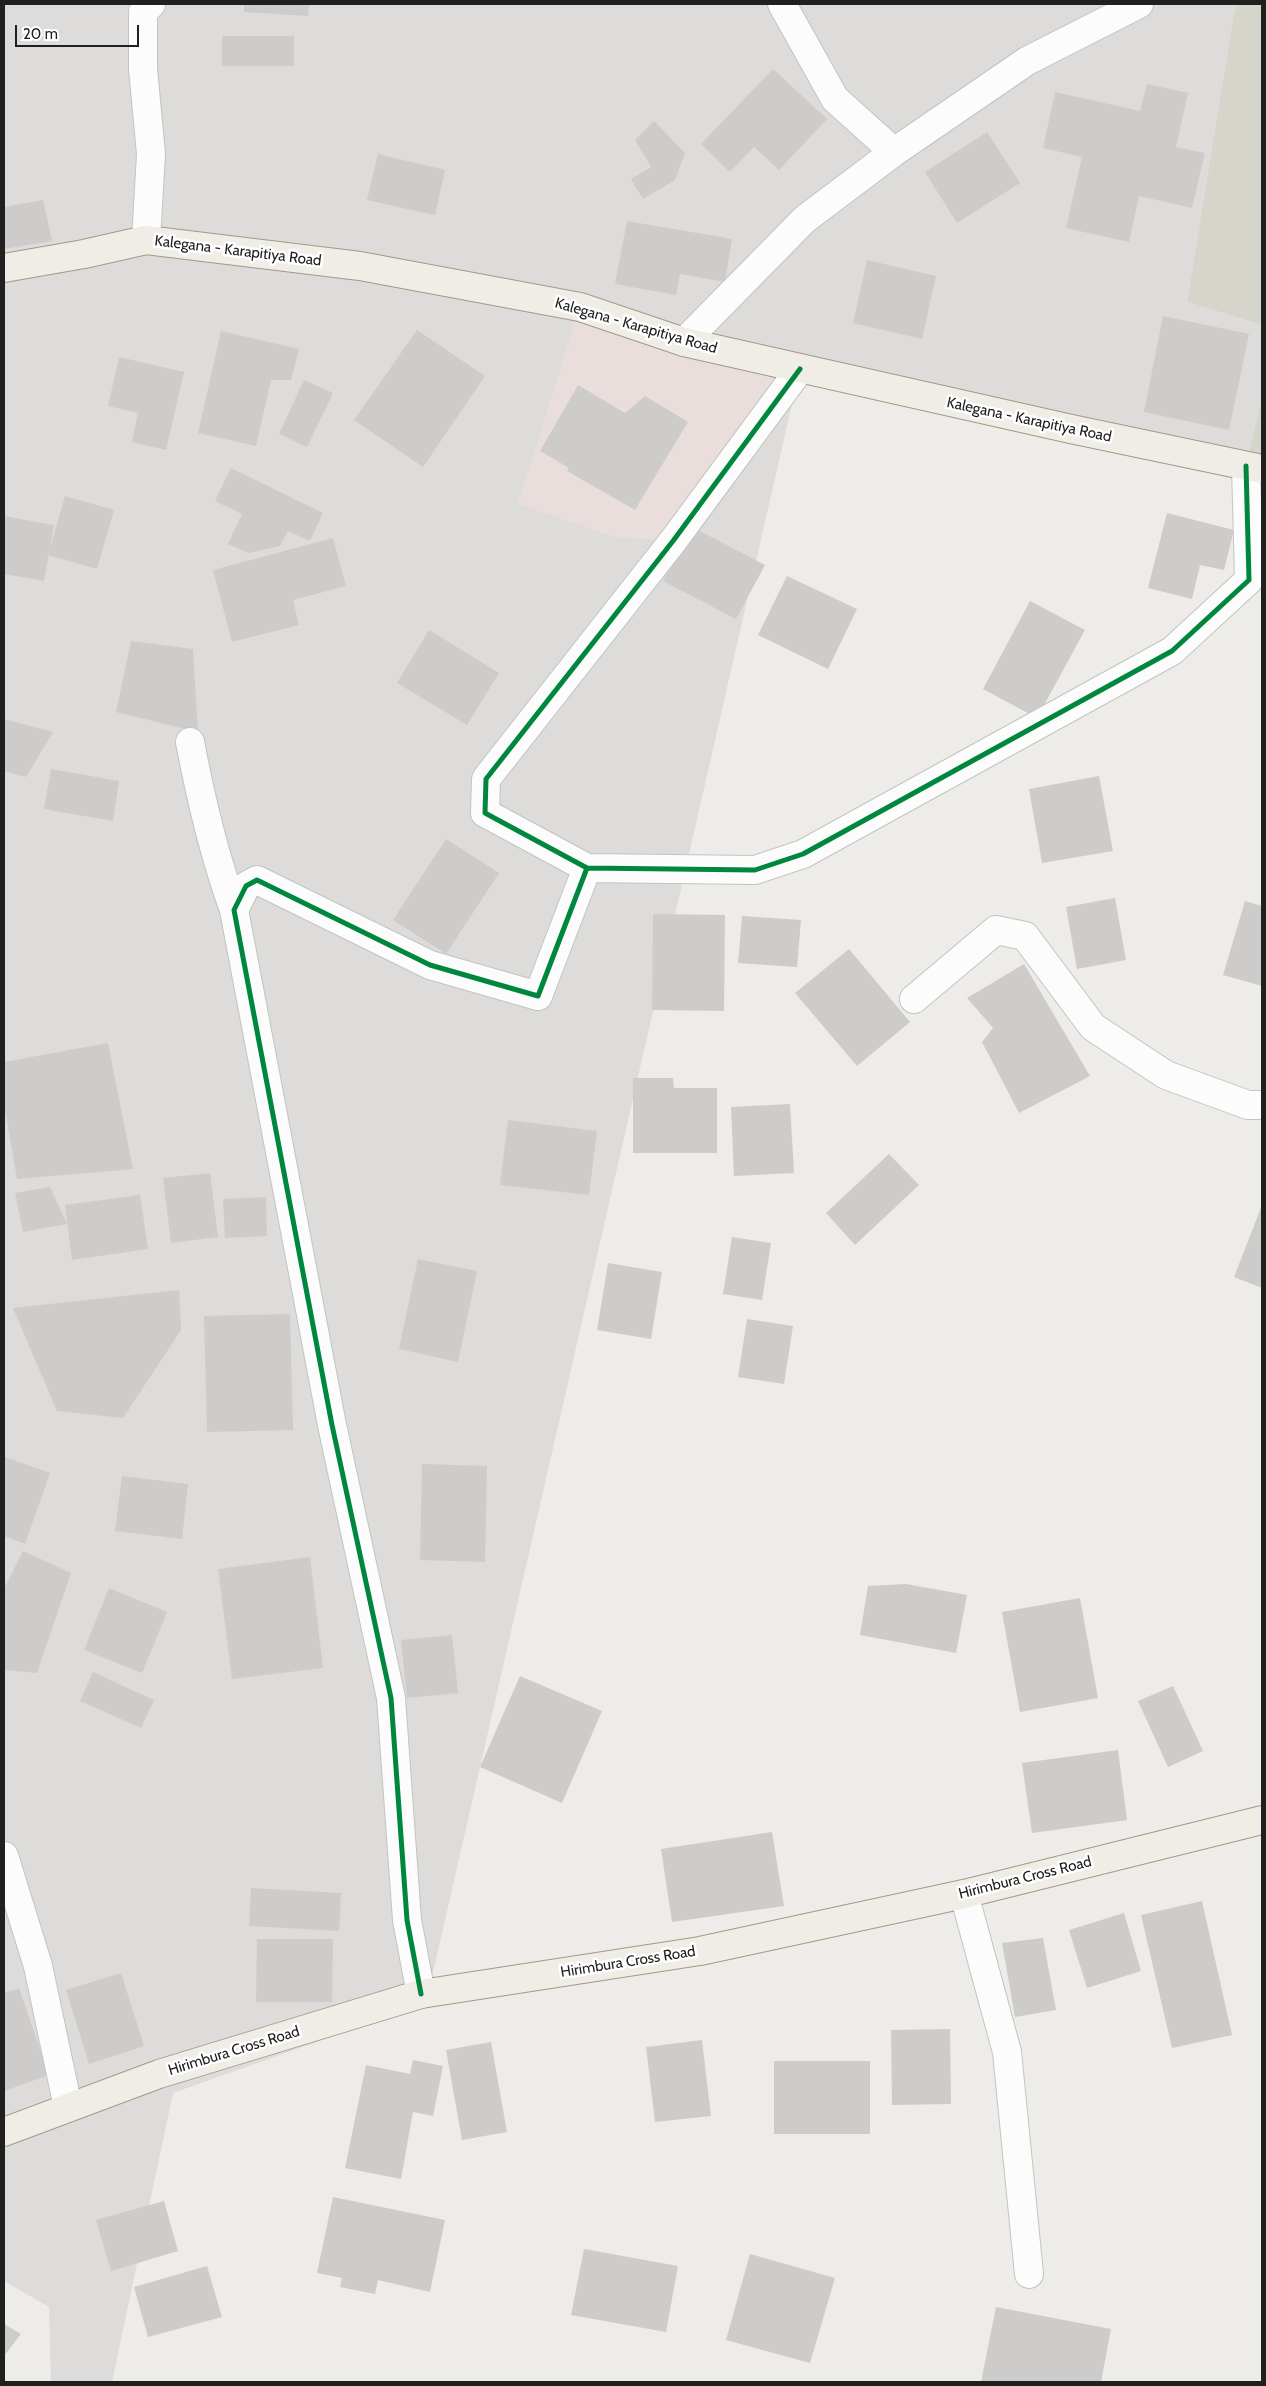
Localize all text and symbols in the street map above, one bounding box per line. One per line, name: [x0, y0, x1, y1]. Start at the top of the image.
scale bar: [18, 15, 141, 47]
text: 20 m: [23, 25, 58, 43]
street label: Kalegana - Karapitiya Road: [153, 232, 323, 270]
street label: Kalegana - Karapitiya Road: [553, 294, 719, 358]
street label: Kalegana - Karapitiya Road: [945, 394, 1113, 446]
street label: Hirimbura Cross Road: [957, 1853, 1093, 1903]
street label: Hirimbura Cross Road: [559, 1942, 697, 1982]
street label: Hirimbura Cross Road: [166, 2022, 302, 2080]

